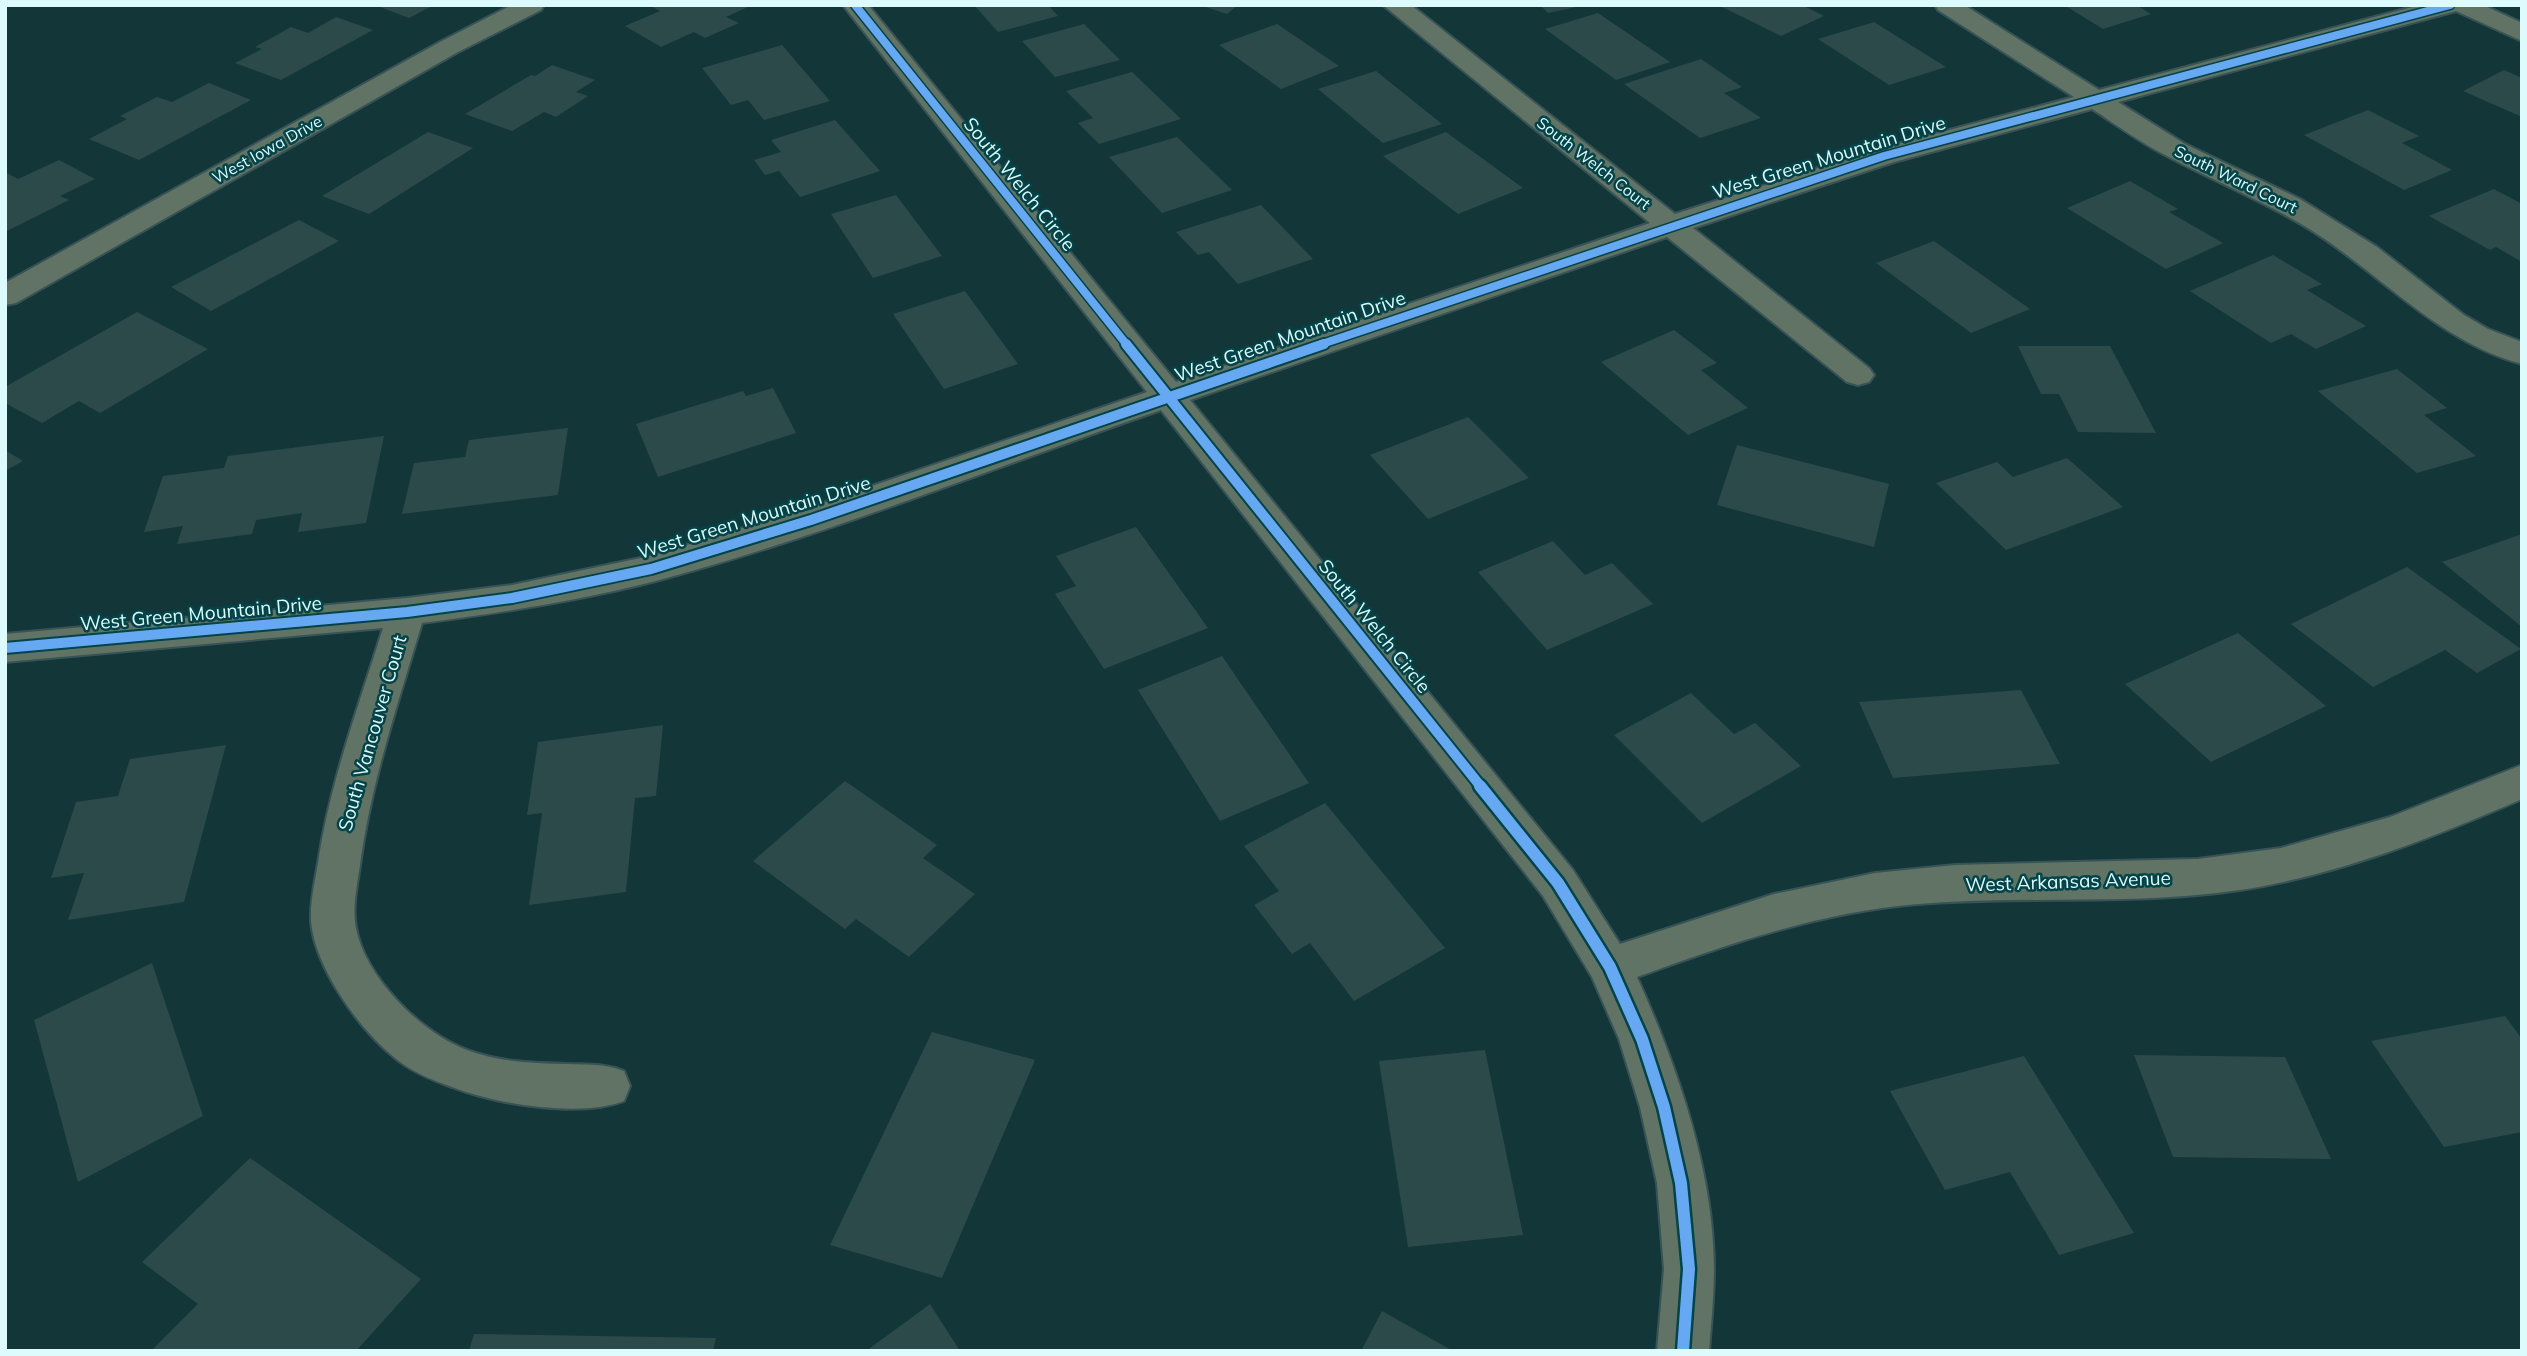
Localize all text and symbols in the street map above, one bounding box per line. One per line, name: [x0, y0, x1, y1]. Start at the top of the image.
street label: West Green Mountain Drive: [1710, 110, 1948, 204]
street label: West Iowa Drive: [209, 111, 325, 187]
street label: South Welch Circle: [959, 112, 1081, 256]
street label: South Welch Court: [1533, 112, 1655, 214]
street label: South Ward Court: [2171, 141, 2301, 218]
street label: West Green Mountain Drive: [1171, 285, 1409, 387]
street label: West Green Mountain Drive: [635, 470, 873, 564]
street label: South Welch Circle: [1314, 554, 1436, 698]
street label: West Green Mountain Drive: [79, 590, 323, 636]
street label: South Vancouver Court: [333, 632, 412, 834]
street label: West Arkansas Avenue: [1965, 865, 2171, 897]

